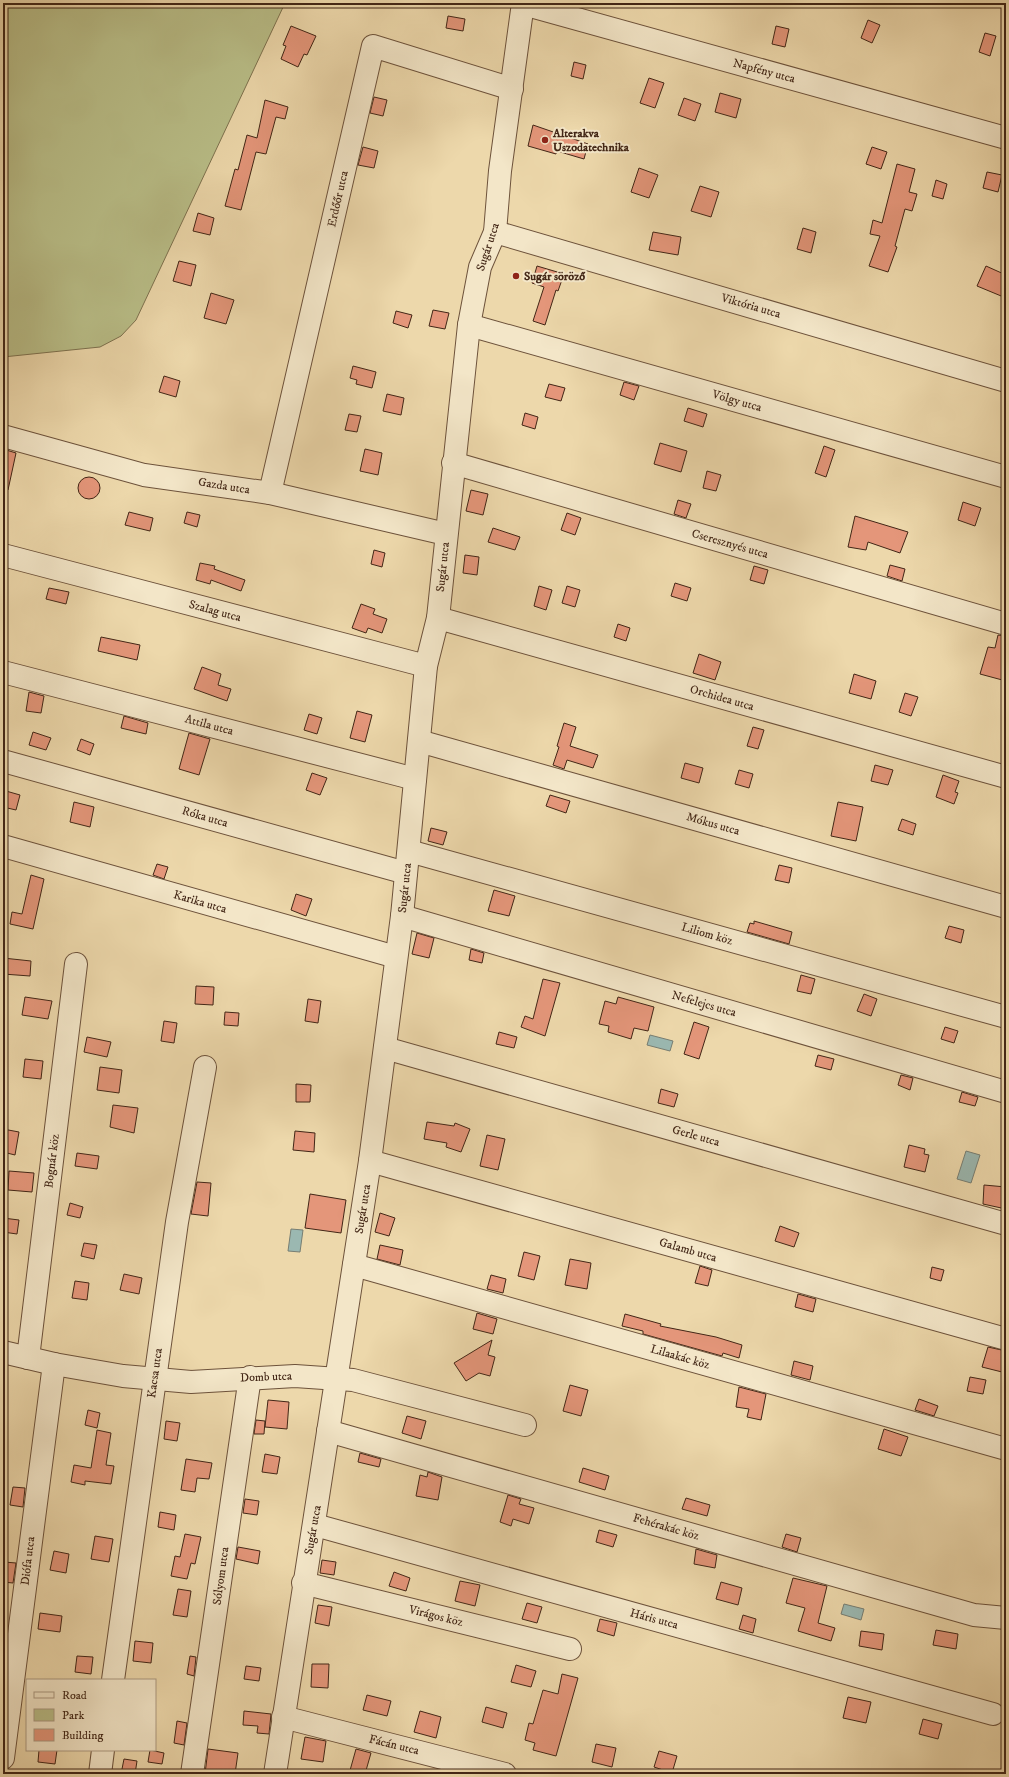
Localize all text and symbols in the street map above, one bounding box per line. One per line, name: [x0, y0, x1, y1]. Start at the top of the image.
street label: Napfény utca: [731, 56, 798, 87]
place label: Alterakva Uszodatechnika: [552, 126, 630, 155]
marker: Alterakva Uszodatechnika: [540, 135, 550, 145]
street label: Erdőőr utca: [324, 168, 352, 229]
street label: Sugár utca: [473, 220, 503, 273]
place label: Sugár söröző: [524, 269, 586, 284]
marker: Sugár söröző: [511, 271, 521, 281]
street label: Viktória utca: [719, 290, 783, 322]
street label: Völgy utca: [710, 387, 764, 415]
street label: Gazda utca: [197, 475, 252, 498]
street label: Cseresznyés utca: [690, 526, 771, 562]
street label: Sugár utca: [433, 540, 453, 593]
street label: Szalag utca: [187, 597, 244, 625]
street label: Orchidea utca: [688, 682, 757, 715]
street label: Attila utca: [183, 711, 236, 739]
street label: Róka utca: [180, 803, 231, 831]
street label: Mókus utca: [685, 809, 742, 839]
street label: Sugár utca: [395, 861, 415, 914]
street label: Karika utca: [172, 887, 229, 917]
street label: Liliom köz: [680, 920, 734, 948]
street label: Nefelejcs utca: [670, 988, 739, 1021]
street label: Gerle utca: [670, 1122, 722, 1150]
street label: Bognár köz: [41, 1133, 63, 1189]
street label: Sugár utca: [352, 1182, 374, 1235]
street label: Galamb utca: [657, 1235, 719, 1266]
street label: Lilaakác köz: [649, 1341, 711, 1373]
street label: Kacsa utca: [144, 1346, 166, 1399]
street label: Domb utca: [240, 1369, 293, 1385]
street label: Sugár utca: [301, 1503, 325, 1556]
street label: Fehérakác köz: [631, 1510, 701, 1544]
street label: Diófa utca: [18, 1535, 39, 1586]
street label: Sólyom utca: [210, 1545, 233, 1606]
street label: Virágos köz: [406, 1602, 465, 1630]
street label: Háris utca: [628, 1605, 681, 1633]
legend: [26, 1679, 156, 1751]
text: Road: [62, 1688, 87, 1703]
text: Park: [62, 1708, 84, 1723]
text: Building: [62, 1728, 103, 1743]
street label: Fácán utca: [367, 1732, 421, 1759]

